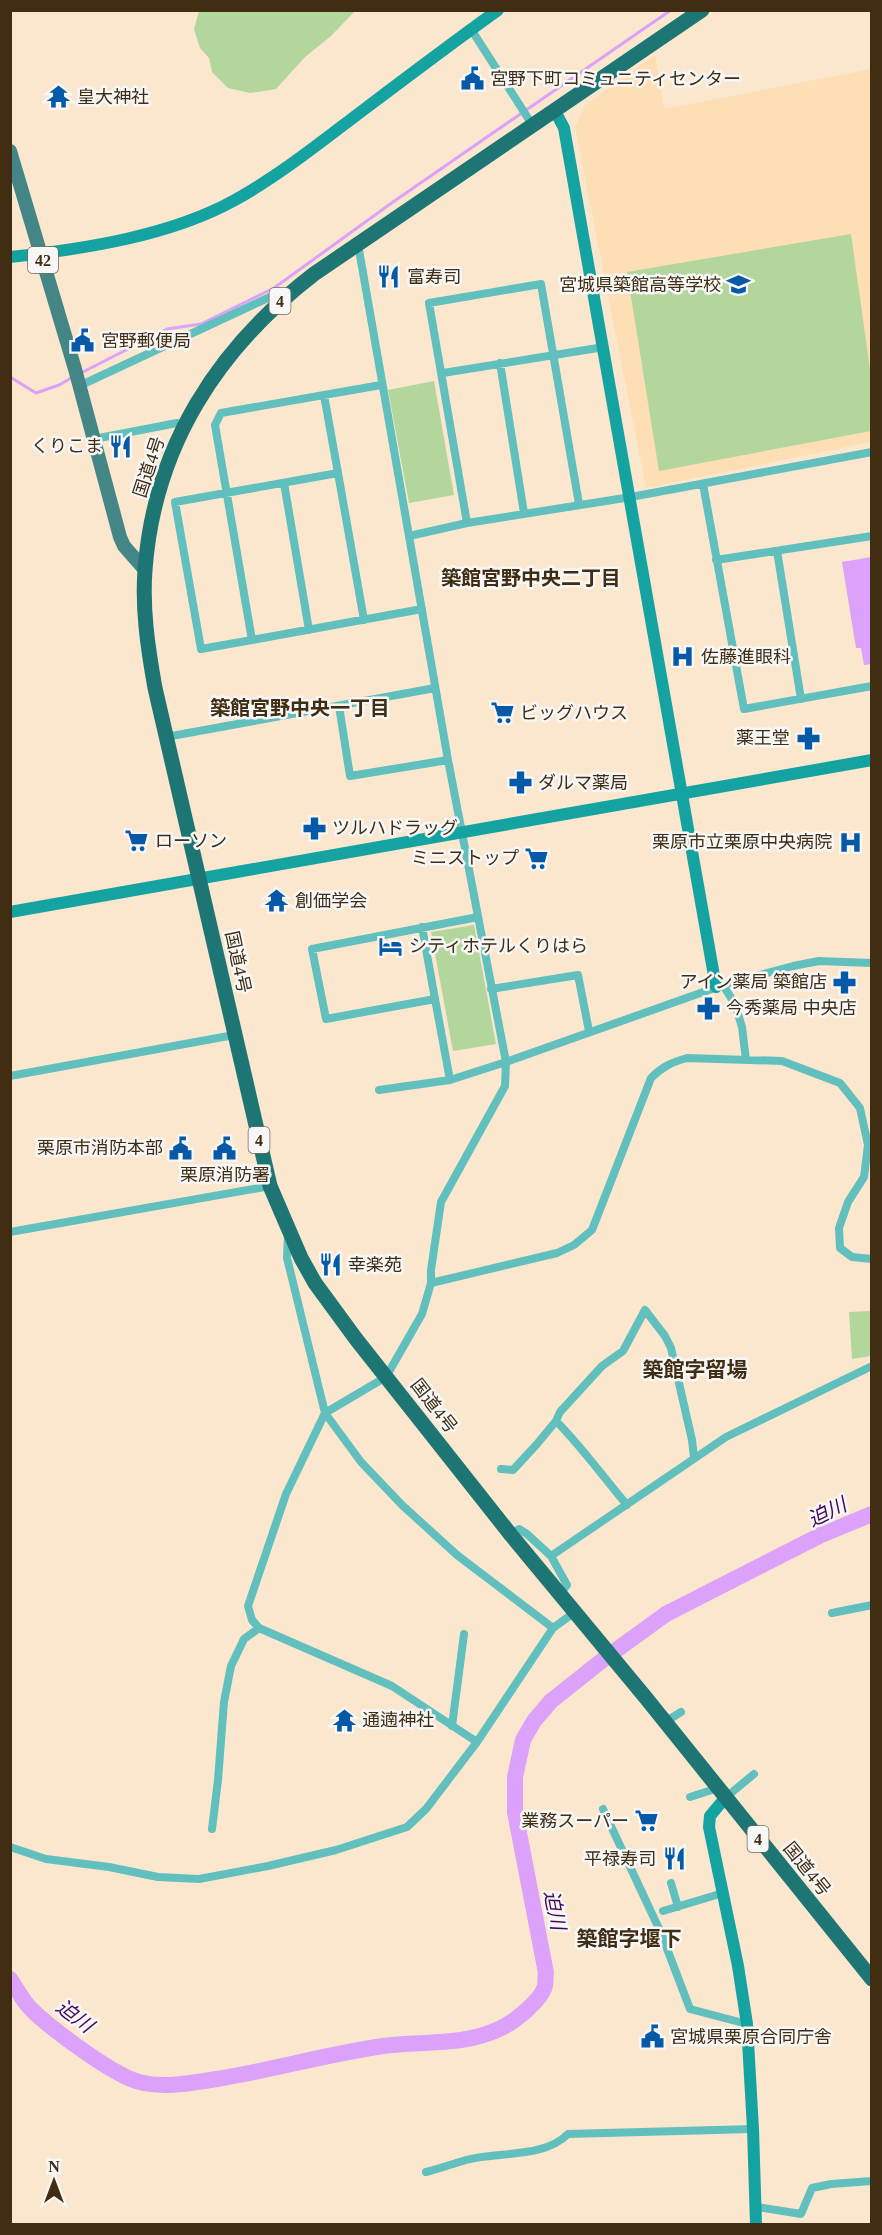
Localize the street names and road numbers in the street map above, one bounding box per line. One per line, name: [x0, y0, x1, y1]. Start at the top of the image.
road number: 42: [28, 247, 58, 273]
road number: 4: [270, 288, 290, 314]
street label: 国道4号: [130, 434, 168, 500]
street label: 国道4号: [222, 929, 254, 995]
road number: 4: [248, 1127, 270, 1153]
street label: 国道4号: [407, 1375, 461, 1437]
road number: 4: [748, 1826, 768, 1852]
street label: 国道4号: [779, 1838, 835, 1900]

